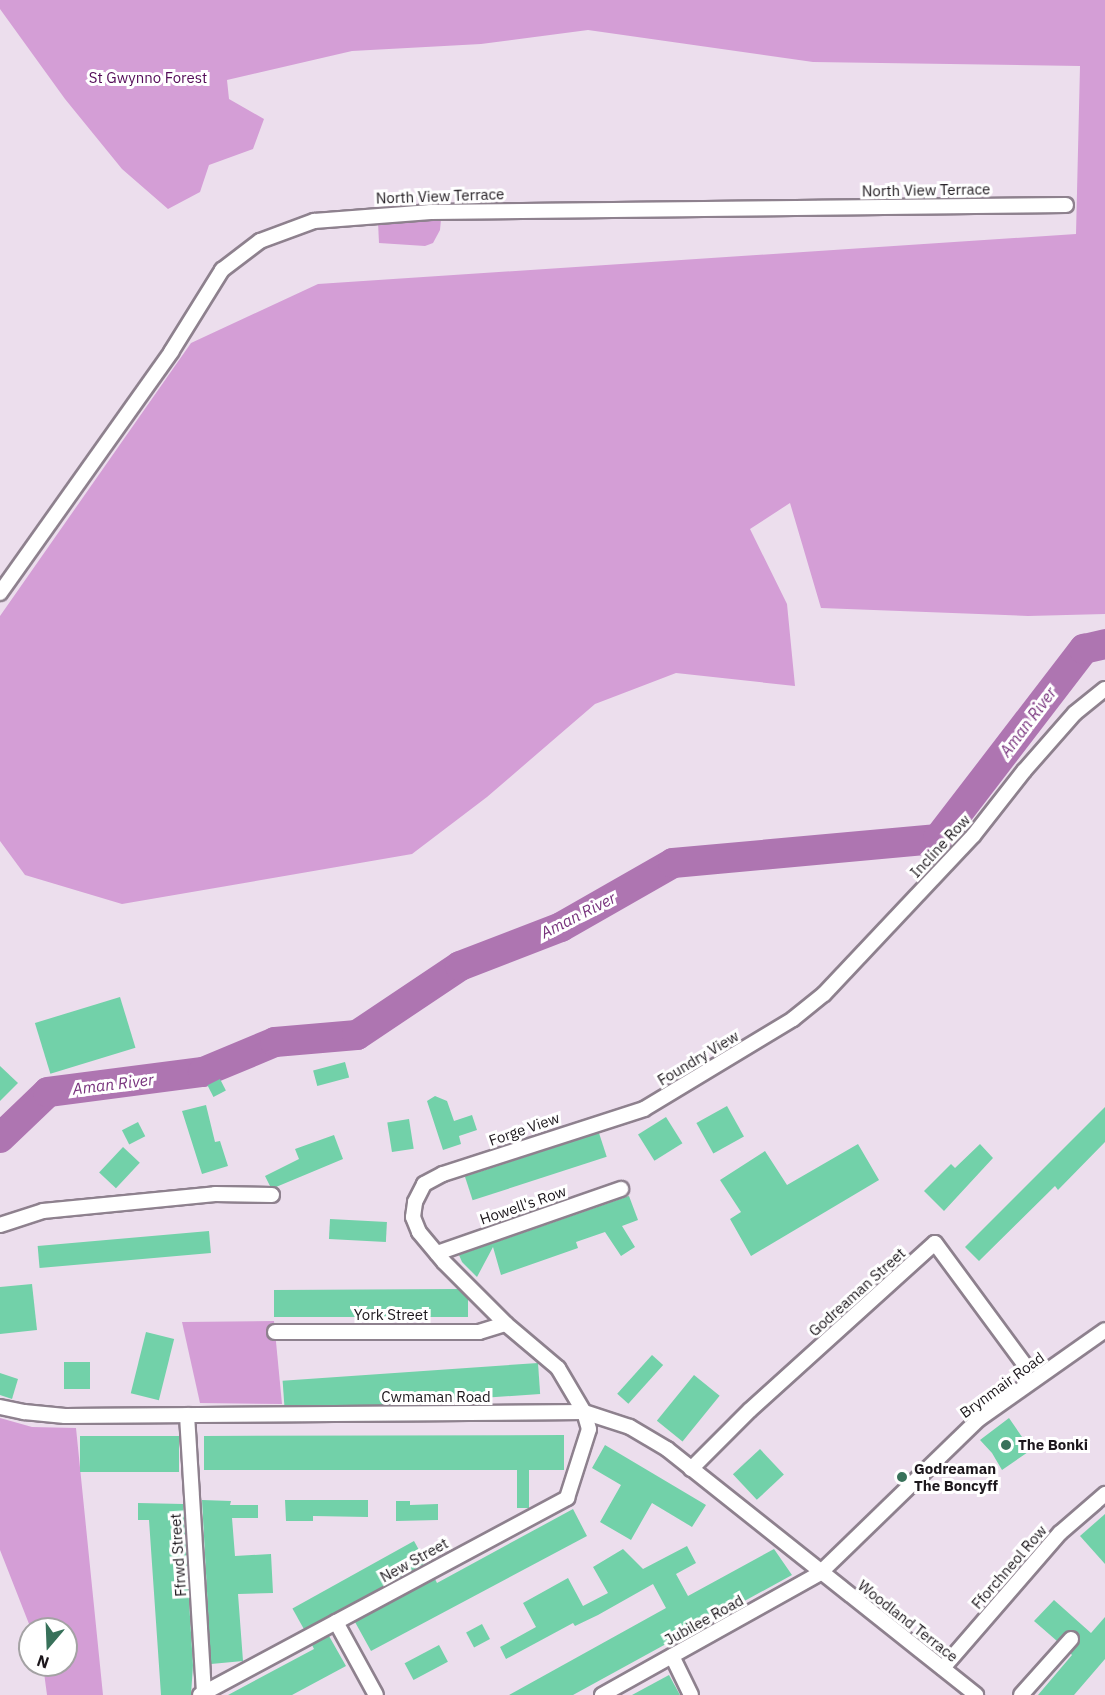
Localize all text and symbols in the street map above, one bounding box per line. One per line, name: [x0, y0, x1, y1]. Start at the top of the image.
park label: St Gwynno Forest: [89, 69, 207, 87]
street label: North View Terrace: [862, 180, 990, 200]
street label: North View Terrace: [375, 185, 505, 207]
water label: Aman River: [996, 684, 1060, 760]
street label: Incline Row: [906, 811, 974, 881]
water label: Aman River: [537, 888, 619, 942]
street label: Foundry View: [654, 1027, 742, 1089]
water label: Aman River: [71, 1070, 155, 1098]
street label: Forge View: [486, 1108, 562, 1150]
street label: Howell's Row: [477, 1182, 569, 1228]
street label: Godreaman Street: [805, 1244, 909, 1340]
street label: York Street: [354, 1306, 428, 1324]
street label: Brynmair Road: [956, 1348, 1048, 1422]
street label: Cwmaman Road: [381, 1388, 491, 1406]
place label: The Bonki: [1018, 1436, 1088, 1454]
marker: The Bonki: [999, 1438, 1013, 1452]
place label: Godreaman The Boncyff: [914, 1459, 998, 1494]
marker: Godreaman The Boncyff: [895, 1470, 909, 1484]
street label: Ffrwd Street: [166, 1513, 190, 1597]
street label: Fforchneol Row: [968, 1521, 1050, 1613]
street label: New Street: [377, 1534, 451, 1586]
street label: Woodland Terrace: [854, 1576, 962, 1666]
street label: Jubilee Road: [662, 1591, 746, 1649]
north arrow: [18, 1617, 78, 1677]
text: N: [34, 1651, 52, 1673]

